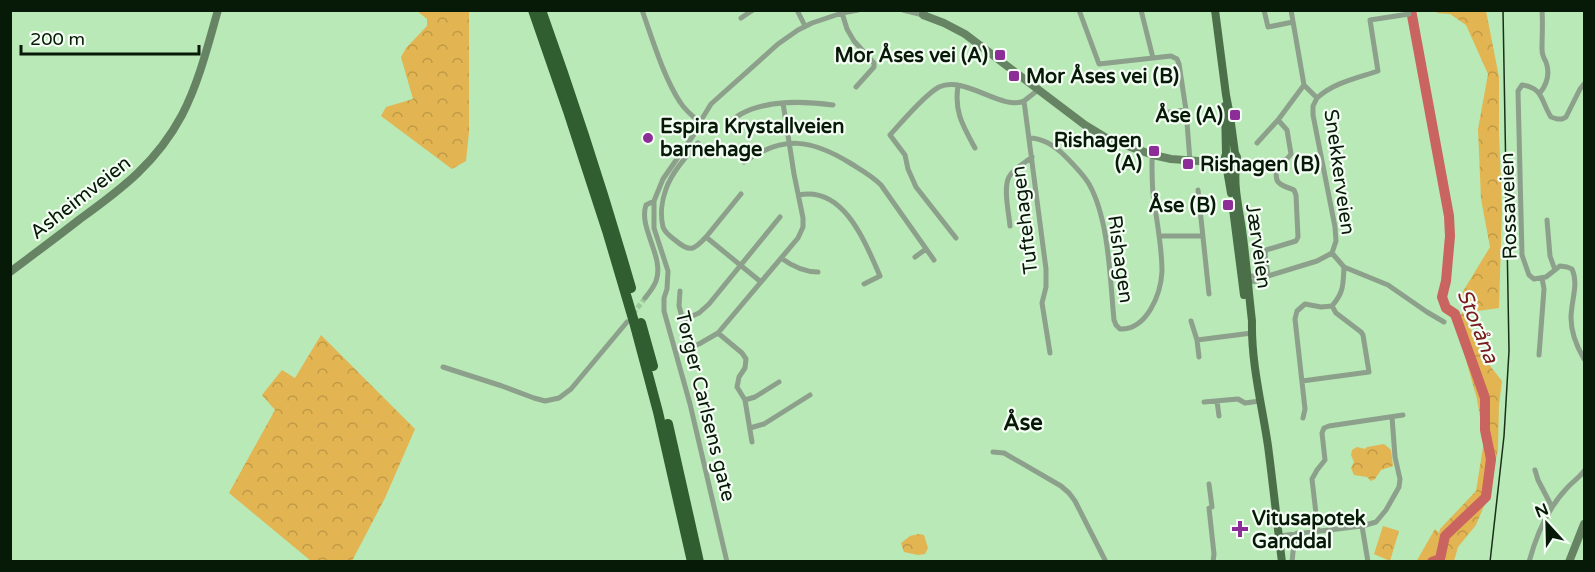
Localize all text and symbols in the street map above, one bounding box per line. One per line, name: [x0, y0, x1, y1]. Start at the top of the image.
scale bar: [21, 18, 200, 56]
text: 200 m: [30, 28, 85, 50]
place label: Mor Åses vei (A): [834, 42, 988, 68]
marker: Mor Åses vei (A): [993, 48, 1007, 62]
place label: Mor Åses vei (B): [1026, 63, 1179, 89]
marker: Mor Åses vei (B): [1007, 69, 1021, 83]
place label: Åse (A): [1155, 102, 1223, 128]
marker: Åse (A): [1228, 108, 1242, 122]
street label: Snekkerveien: [1318, 108, 1360, 236]
place label: Espira Krystallveien barnehage: [660, 115, 844, 162]
place label: Rishagen (A): [1054, 129, 1142, 176]
marker: Espira Krystallveien barnehage: [641, 131, 655, 145]
marker: Rishagen (A): [1147, 144, 1161, 158]
street label: Asheimveien: [25, 151, 136, 245]
street label: Rossaveien: [1495, 152, 1523, 260]
place label: Rishagen (B): [1200, 153, 1320, 177]
marker: Rishagen (B): [1181, 157, 1195, 171]
street label: Tuftehagen: [1006, 164, 1044, 275]
place label: Åse (B): [1149, 192, 1216, 218]
marker: Åse (B): [1221, 198, 1235, 212]
street label: Jærveien: [1240, 202, 1276, 290]
street label: Rishagen: [1102, 214, 1138, 305]
water label: Storåna: [1451, 286, 1504, 368]
street label: Torger Carlsens gate: [670, 309, 740, 504]
district label: Åse: [1003, 408, 1043, 436]
north arrow: [1517, 494, 1577, 554]
text: N: [1532, 499, 1551, 523]
place label: Vitusapotek Ganddal: [1252, 507, 1366, 554]
marker: Vitusapotek Ganddal: [1233, 522, 1247, 536]

